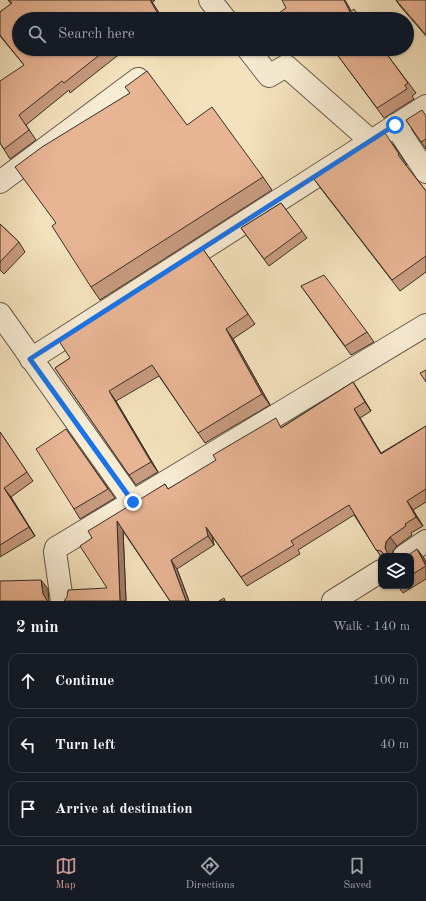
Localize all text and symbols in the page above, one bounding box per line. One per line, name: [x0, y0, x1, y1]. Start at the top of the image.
search box: [12, 12, 414, 56]
icon: search: [26, 23, 48, 45]
text: Search here: [58, 27, 135, 42]
route start: [386, 116, 404, 134]
route end: [124, 493, 142, 511]
map controls: [378, 553, 414, 589]
button: layers: [378, 553, 414, 589]
text: 2 min: [16, 619, 59, 636]
text: Walk · 140 m: [333, 620, 410, 633]
icon: ahead: [17, 670, 39, 692]
text: Continue: [55, 674, 114, 689]
text: 100 m: [372, 674, 409, 687]
icon: left: [17, 734, 39, 756]
text: Turn left: [55, 738, 115, 753]
text: 40 m: [380, 738, 409, 751]
icon: arrive: [17, 798, 39, 820]
text: Arrive at destination: [55, 802, 193, 817]
tab: Map: [55, 855, 77, 893]
tab: Directions: [186, 855, 234, 893]
tab: Saved: [343, 855, 371, 893]

